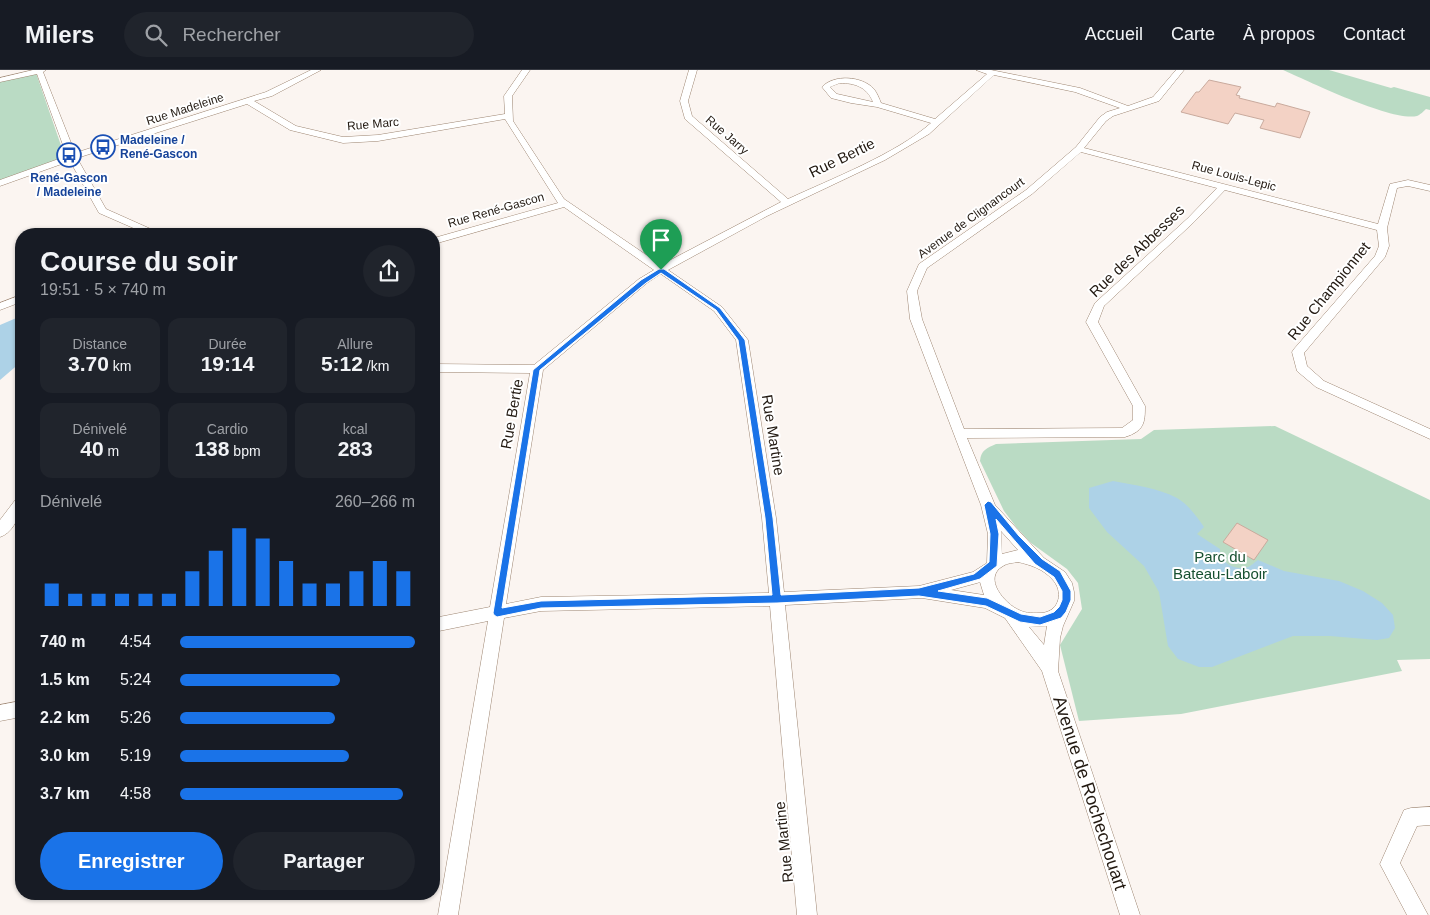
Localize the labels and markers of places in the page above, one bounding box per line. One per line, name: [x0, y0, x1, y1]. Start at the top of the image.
place label: Madeleine / René-Gascon: [120, 133, 197, 161]
bus stop icon: Madeleine / René-Gascon: [90, 134, 116, 160]
bus stop icon: René-Gascon / Madeleine: [56, 142, 82, 168]
place label: René-Gascon / Madeleine: [30, 171, 108, 199]
pin: [640, 219, 682, 270]

